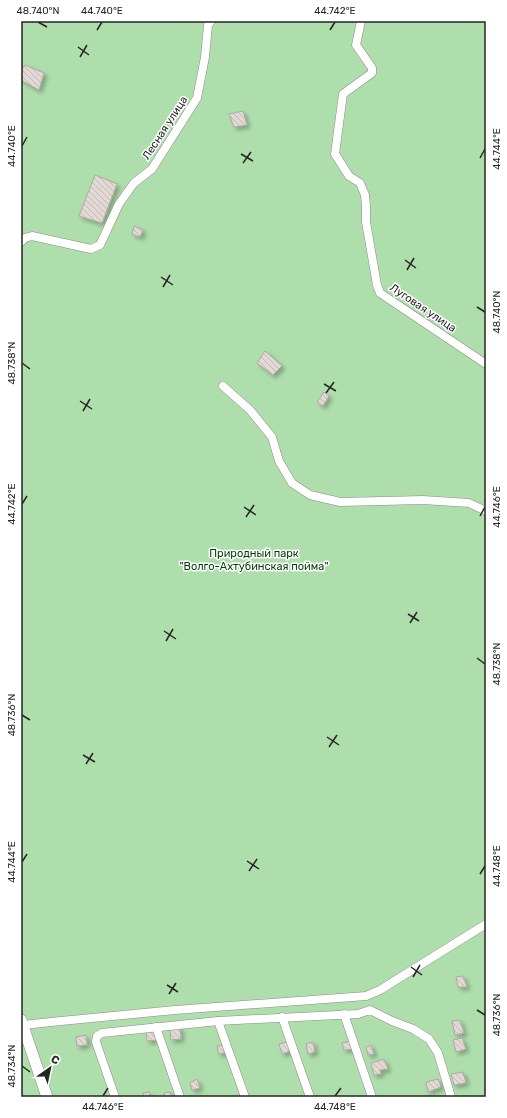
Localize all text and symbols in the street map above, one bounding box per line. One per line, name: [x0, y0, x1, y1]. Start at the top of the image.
text: 48.740°N: [17, 5, 59, 17]
text: 44.740°E: [81, 5, 123, 17]
text: 44.742°E: [314, 5, 356, 17]
street label: Лесная улица: [140, 94, 190, 162]
text: 44.740°E: [6, 125, 18, 167]
text: 44.744°E: [491, 128, 503, 170]
street label: Луговая улица: [387, 281, 459, 335]
text: 48.740°N: [491, 291, 503, 333]
text: 48.738°N: [6, 341, 18, 385]
text: 44.742°E: [6, 483, 18, 525]
text: 44.746°E: [491, 486, 503, 528]
park label: Природный парк "Волго-Ахтубинская пойма": [180, 547, 329, 573]
text: 48.738°N: [491, 642, 503, 686]
text: 48.736°N: [6, 694, 18, 736]
text: 44.744°E: [6, 841, 18, 883]
text: 44.748°E: [491, 845, 503, 887]
text: 48.736°N: [491, 994, 503, 1036]
text: 48.734°N: [6, 1045, 18, 1087]
north arrow: [30, 1048, 70, 1088]
text: С: [48, 1052, 62, 1068]
text: 44.746°E: [82, 1101, 124, 1113]
text: 44.748°E: [314, 1101, 356, 1113]

